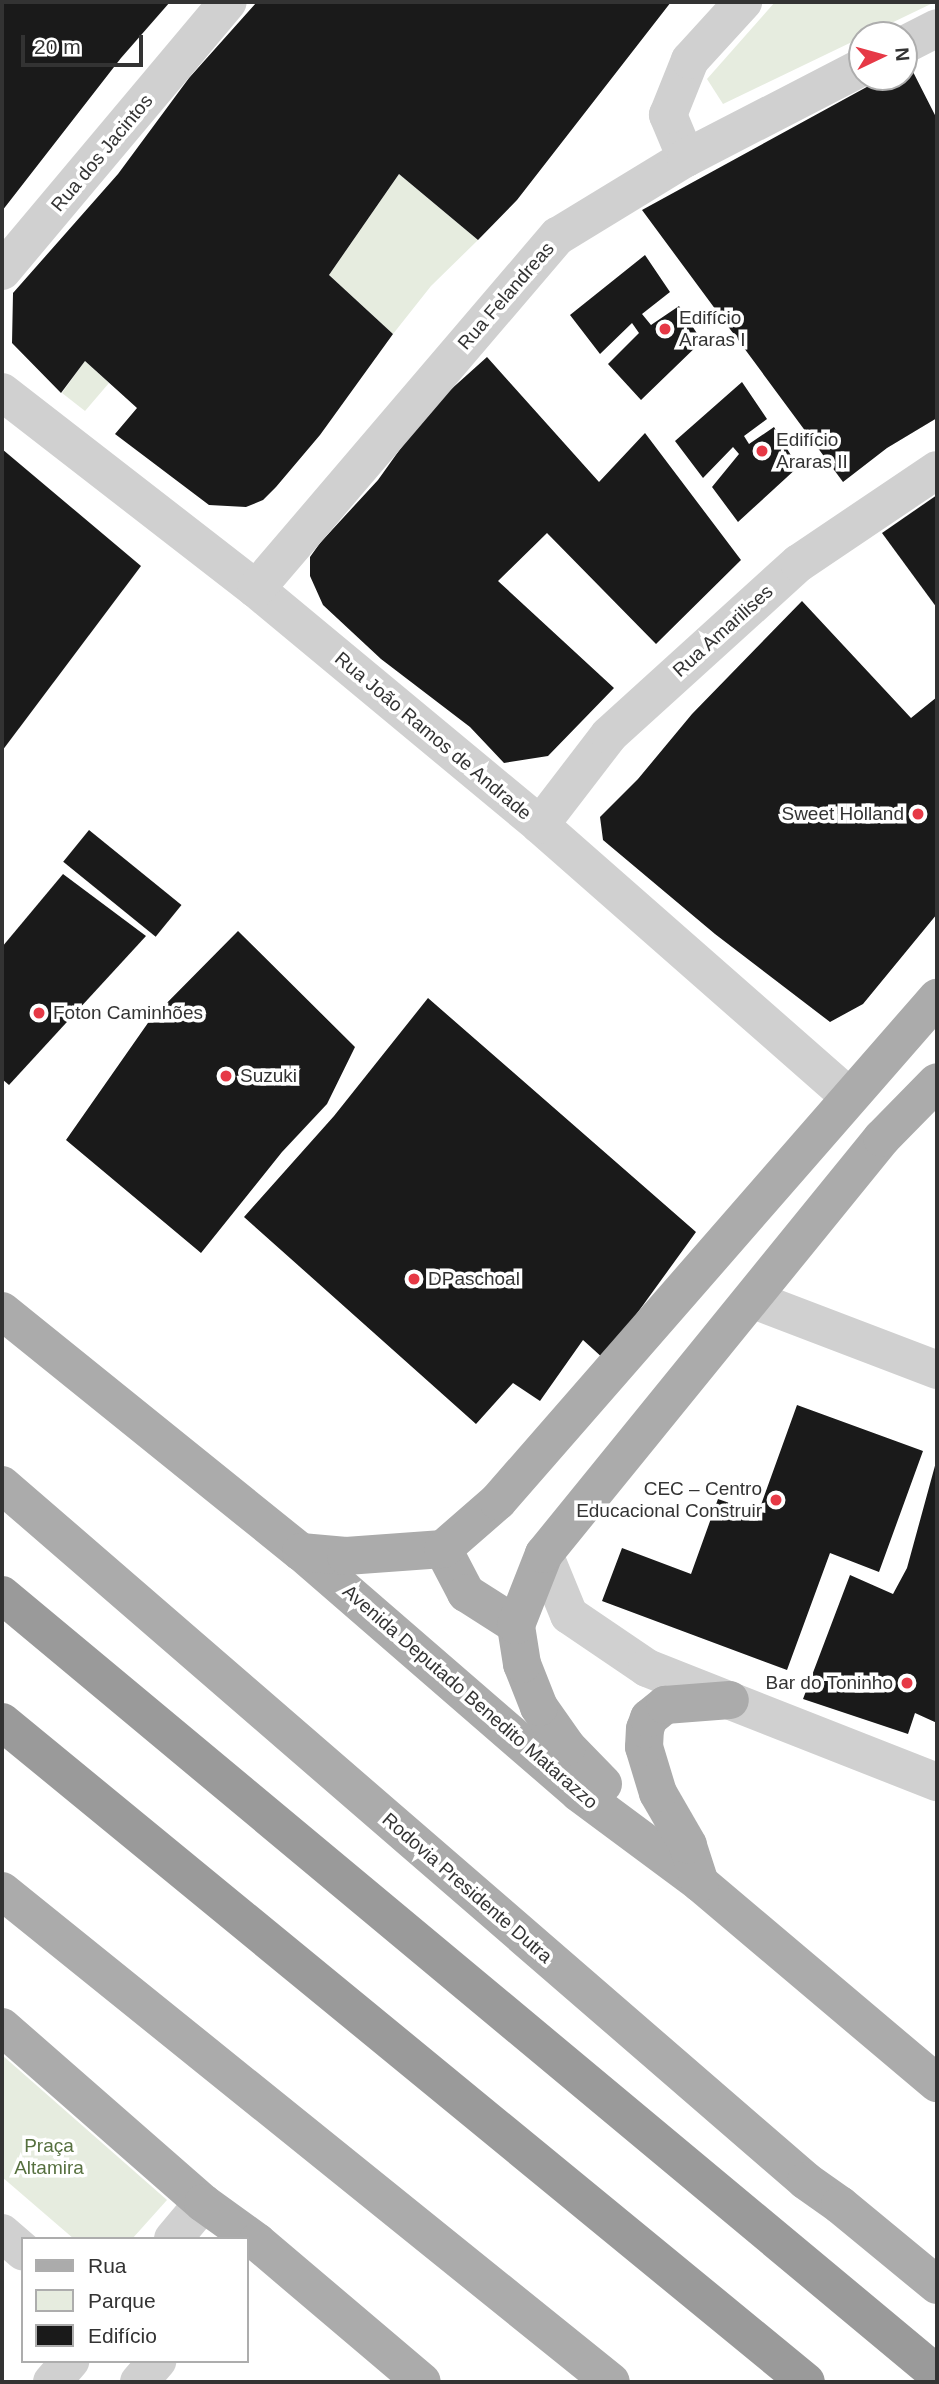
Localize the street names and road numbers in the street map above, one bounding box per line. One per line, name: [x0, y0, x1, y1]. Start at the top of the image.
street label: Rua dos Jacintos: [46, 90, 158, 216]
street label: Rua Felandreas: [453, 238, 559, 354]
street label: Rua Amarilises: [668, 580, 778, 682]
street label: Rua João Ramos de Andrade: [330, 647, 536, 825]
street label: Avenida Deputado Benedito Matarazzo: [338, 1580, 602, 1814]
street label: Rodovia Presidente Dutra: [377, 1808, 557, 1968]

